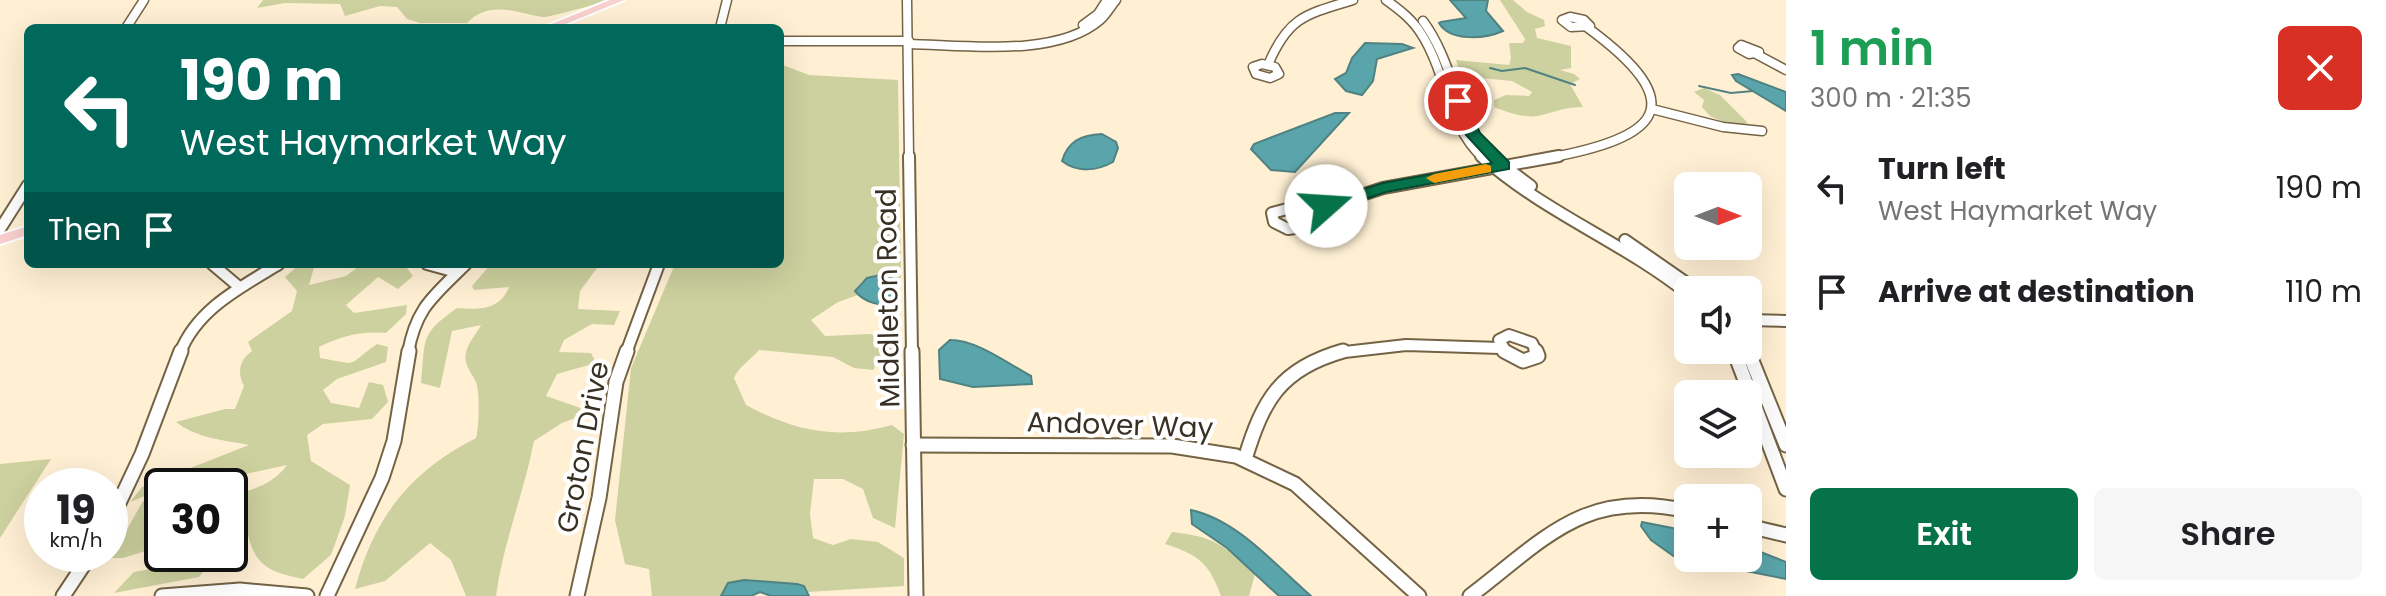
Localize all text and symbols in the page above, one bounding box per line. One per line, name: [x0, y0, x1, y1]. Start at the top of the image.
text: 1 min: [1810, 15, 1934, 82]
button: close: [2278, 26, 2362, 110]
text: 190 m: [180, 41, 343, 120]
icon: left: [48, 56, 152, 160]
pin: [1424, 67, 1492, 135]
icon: arrive: [1436, 79, 1480, 123]
text: 300 m · 21:35: [1810, 80, 1972, 116]
text: West Haymarket Way: [180, 117, 567, 168]
text: Turn left: [1878, 147, 2006, 190]
position arrow: [1284, 164, 1368, 248]
icon: left: [1810, 166, 1854, 210]
text: 190 m: [2276, 166, 2362, 209]
north arrow: [1674, 172, 1762, 260]
map controls: [1674, 172, 1762, 572]
street label: Middleton Road: [867, 188, 909, 408]
text: West Haymarket Way: [1878, 193, 2157, 229]
text: Then: [48, 208, 121, 251]
icon: arrive: [137, 208, 181, 252]
icon: arrive: [1810, 270, 1854, 314]
text: Arrive at destination: [1878, 270, 2195, 313]
text: 110 m: [2285, 270, 2362, 313]
button: sound: [1674, 276, 1762, 364]
street label: Groton Drive: [547, 358, 619, 536]
button: layers: [1674, 380, 1762, 468]
street label: Andover Way: [1026, 402, 1214, 448]
speed limit sign: 30: [144, 468, 248, 572]
text: 19: [56, 482, 96, 538]
button: +: [1674, 484, 1762, 572]
button: Exit: [1810, 488, 2078, 580]
button: Share: [2094, 488, 2362, 580]
text: km/h: [49, 526, 103, 554]

